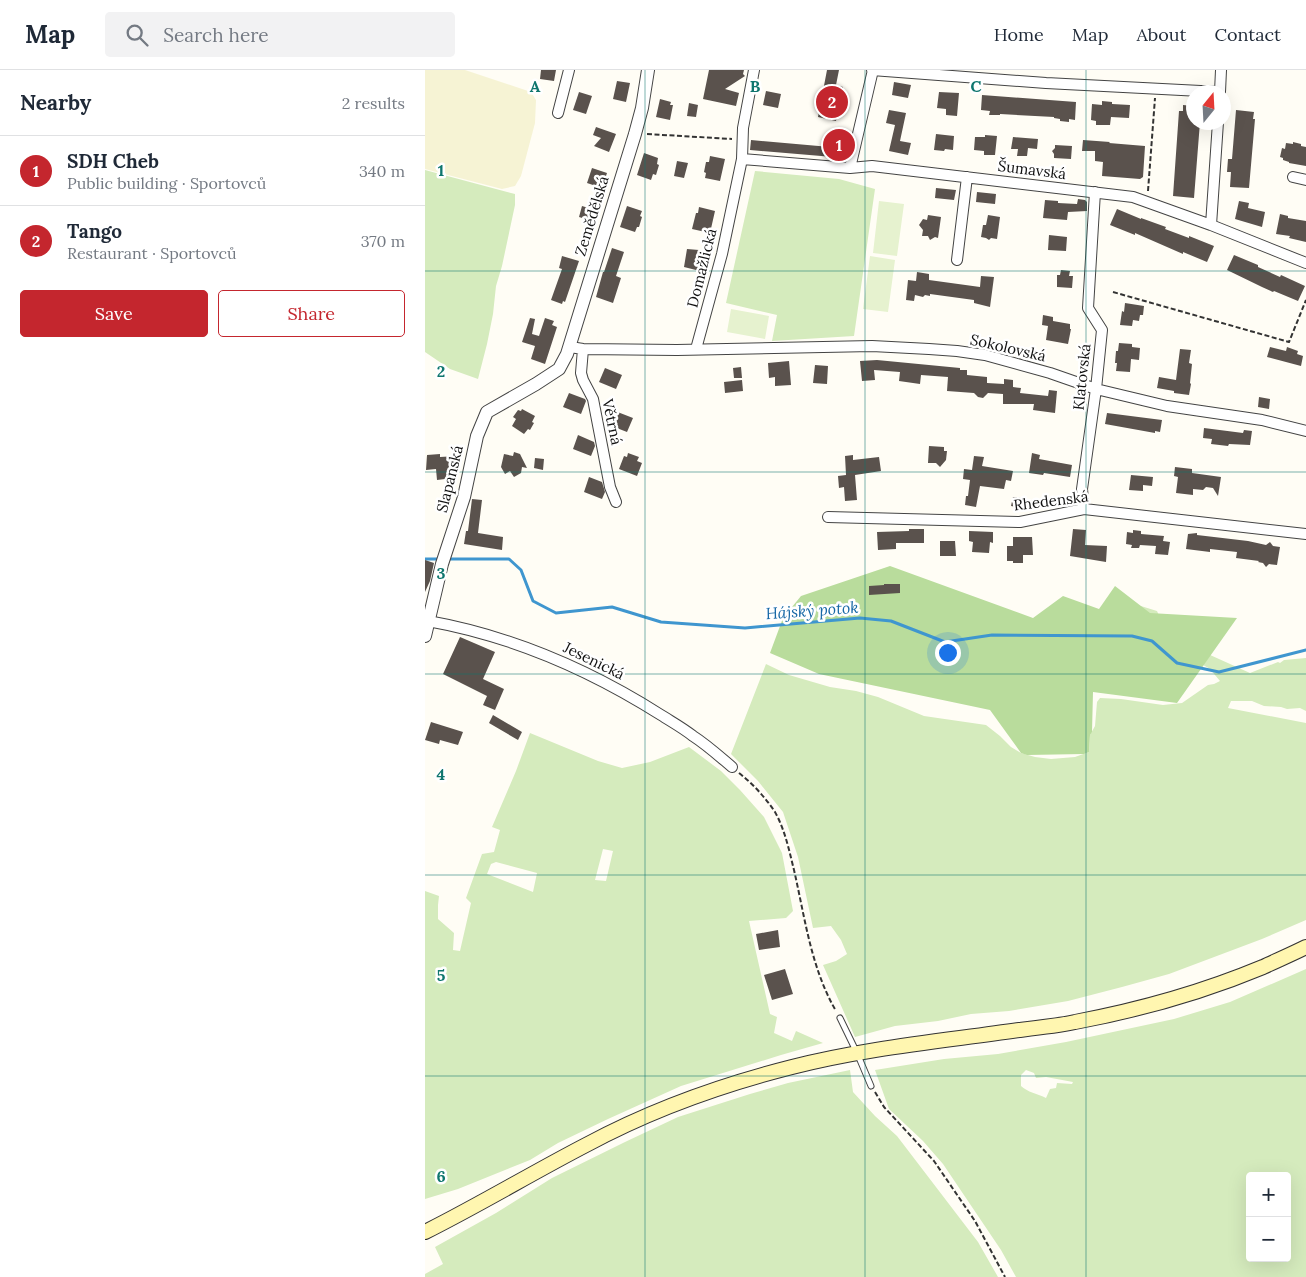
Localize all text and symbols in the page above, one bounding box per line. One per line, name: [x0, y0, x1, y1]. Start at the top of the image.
search box: [105, 12, 455, 57]
text: Map: [25, 19, 75, 50]
icon: search: [123, 21, 151, 49]
text: Search here: [163, 23, 269, 47]
text: Home: [994, 23, 1044, 46]
text: Map: [1072, 23, 1108, 46]
text: About: [1136, 23, 1186, 46]
text: Contact: [1214, 23, 1281, 46]
text: A: [530, 76, 541, 96]
text: B: [750, 76, 761, 96]
text: C: [970, 76, 982, 96]
pin: 2: [816, 83, 848, 121]
north arrow: [1186, 85, 1231, 130]
text: Nearby: [20, 89, 91, 116]
text: 2 results: [342, 93, 405, 113]
pin: 1: [823, 126, 855, 164]
text: SDH Cheb: [67, 149, 159, 173]
street label: Šumavská: [997, 156, 1068, 183]
text: 1: [438, 160, 444, 180]
text: 1: [33, 161, 39, 181]
text: 340 m: [359, 161, 405, 181]
text: Public building · Sportovců: [67, 173, 266, 193]
street label: Zemědělská: [570, 173, 613, 258]
text: Tango: [67, 219, 122, 243]
street label: Domažlická: [683, 226, 721, 309]
text: 2: [32, 231, 40, 251]
text: 370 m: [361, 231, 405, 251]
text: Restaurant · Sportovců: [67, 243, 237, 263]
button: Save: [20, 290, 208, 337]
button: Share: [218, 290, 405, 337]
street label: Sokolovská: [968, 330, 1048, 365]
street label: Klatovská: [1069, 342, 1094, 411]
text: 2: [437, 361, 445, 381]
street label: Větrná: [598, 396, 627, 447]
street label: Slapanská: [432, 443, 467, 515]
street label: Rhedenská: [1012, 486, 1090, 515]
text: 3: [437, 563, 446, 583]
water label: Hájský potok: [765, 597, 859, 623]
street label: Jesenická: [560, 637, 628, 684]
your location: [935, 640, 961, 666]
text: 4: [437, 764, 446, 784]
text: 5: [437, 965, 446, 985]
text: 6: [436, 1166, 446, 1186]
map controls: [1246, 1172, 1291, 1262]
button: +: [1246, 1172, 1291, 1217]
button: −: [1246, 1217, 1291, 1262]

